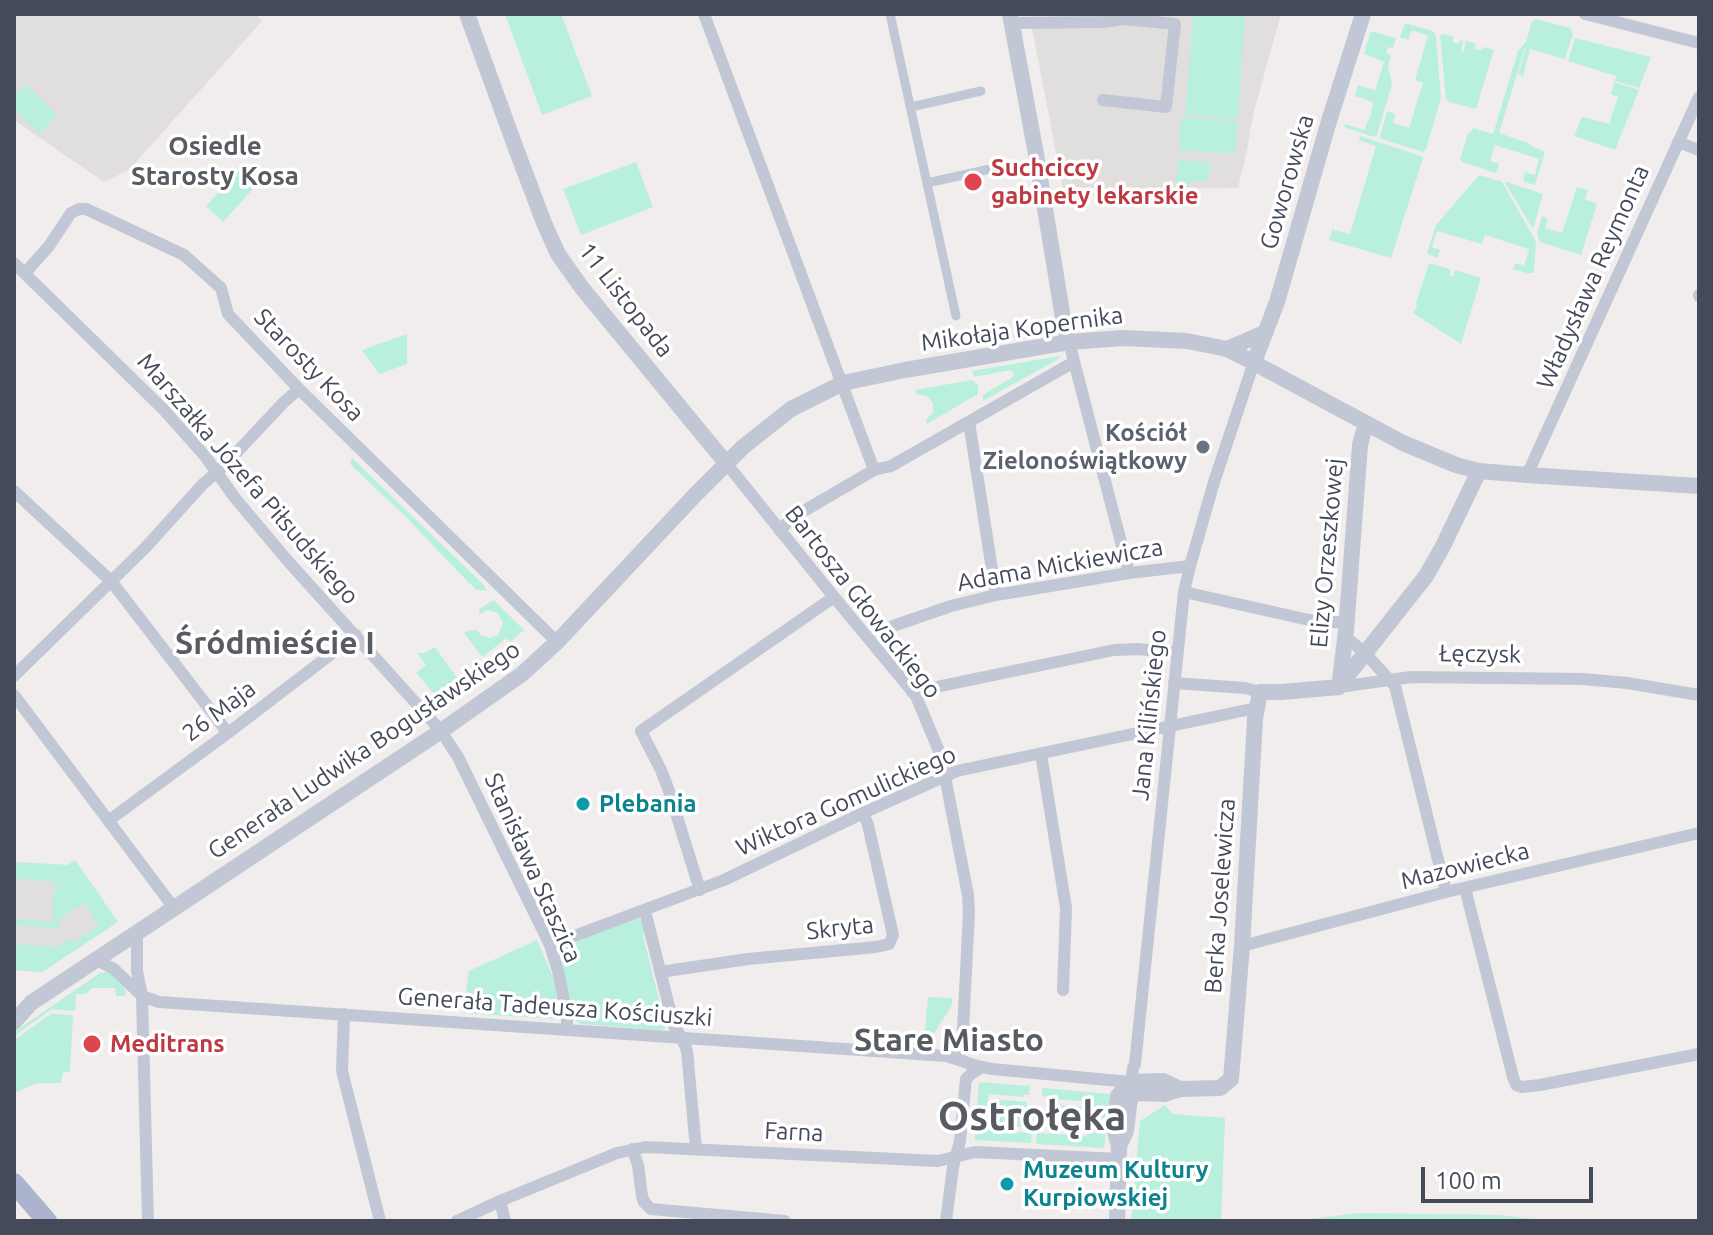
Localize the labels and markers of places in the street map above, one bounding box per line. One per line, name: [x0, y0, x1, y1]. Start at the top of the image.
place label: Suchciccy gabinety lekarskie: [991, 154, 1199, 210]
marker: Suchciccy gabinety lekarskie: [962, 171, 984, 193]
place label: Kościół Zielonoświątkowy: [983, 419, 1187, 475]
marker: Kościół Zielonoświątkowy: [1194, 438, 1212, 456]
place label: Plebania: [599, 790, 696, 818]
marker: Plebania: [574, 795, 592, 813]
place label: Meditrans: [110, 1030, 225, 1058]
marker: Meditrans: [81, 1033, 103, 1055]
place label: Muzeum Kultury Kurpiowskiej: [1023, 1156, 1208, 1212]
marker: Muzeum Kultury Kurpiowskiej: [998, 1175, 1016, 1193]

